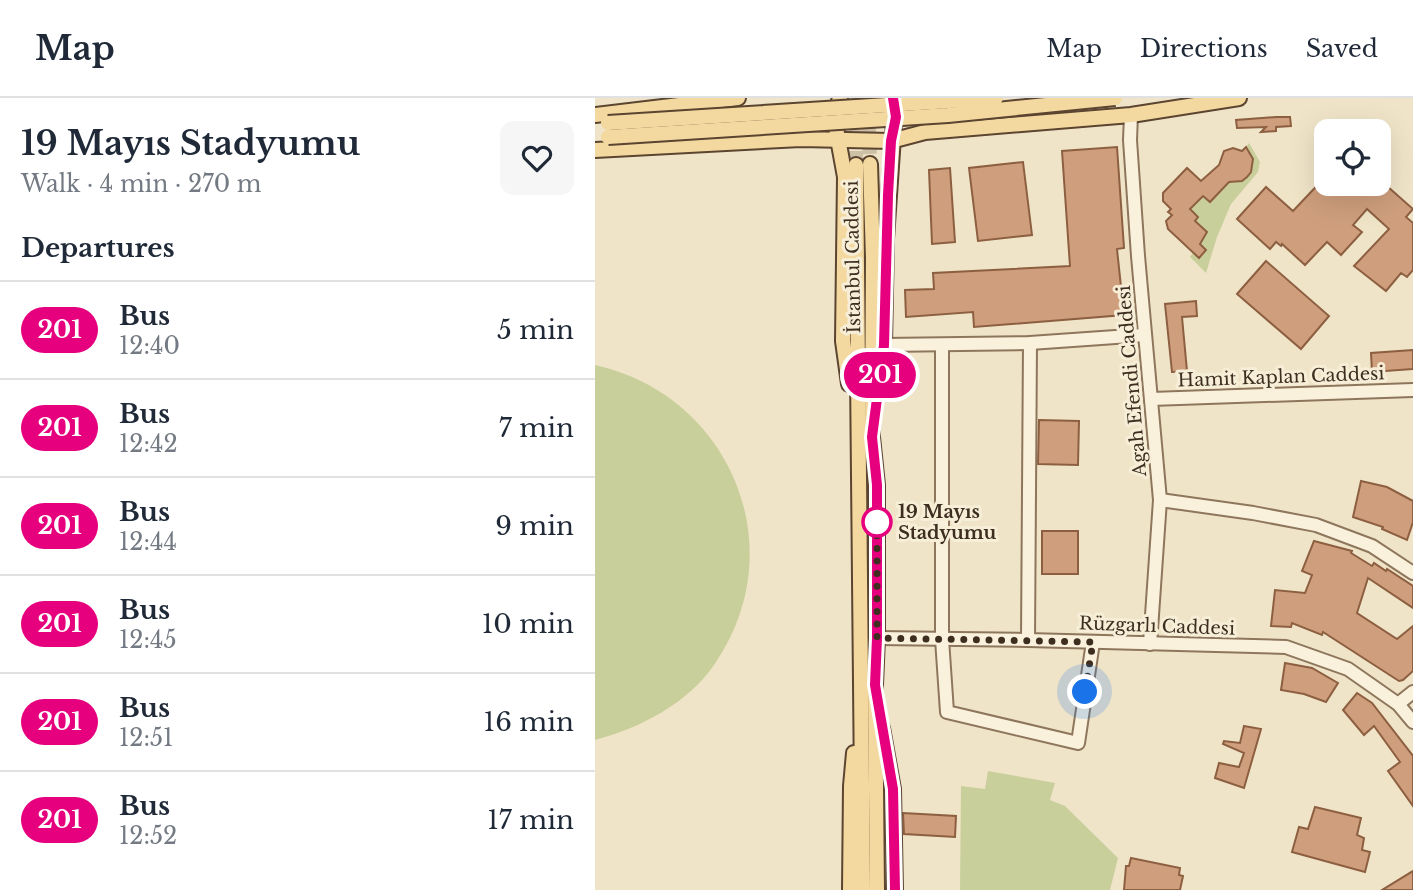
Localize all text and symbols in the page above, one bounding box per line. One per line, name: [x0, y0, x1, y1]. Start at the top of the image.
text: Map: [35, 28, 115, 69]
text: Map: [1046, 34, 1102, 63]
text: Directions: [1140, 34, 1268, 63]
text: Saved: [1306, 34, 1378, 63]
map controls: [1314, 119, 1391, 196]
button: locate: [1314, 119, 1391, 196]
button: heart: [500, 121, 574, 195]
text: 19 Mayıs Stadyumu: [21, 123, 360, 164]
text: Walk · 4 min · 270 m: [21, 170, 261, 198]
street label: İstanbul Caddesi: [840, 180, 865, 334]
text: Departures: [21, 232, 175, 264]
street label: Agah Efendi Caddesi: [1113, 284, 1151, 479]
text: Bus: [119, 300, 170, 332]
text: 5 min: [497, 314, 574, 346]
text: 201: [37, 315, 82, 344]
text: 12:40: [119, 332, 180, 360]
line badge: 201: [840, 352, 920, 398]
text: 201: [858, 360, 902, 389]
street label: Hamit Kaplan Caddesi: [1177, 362, 1385, 392]
text: Bus: [119, 398, 170, 430]
text: 7 min: [499, 412, 574, 444]
text: 201: [37, 413, 82, 442]
text: 12:42: [119, 430, 178, 458]
text: Bus: [119, 496, 170, 528]
place label: 19 Mayıs Stadyumu: [898, 501, 997, 544]
marker: 19 Mayıs Stadyumu: [862, 507, 892, 537]
text: 9 min: [495, 510, 574, 542]
text: 201: [37, 511, 82, 540]
text: 12:44: [119, 528, 177, 556]
text: Bus: [119, 594, 170, 626]
text: 10 min: [482, 608, 574, 640]
text: 201: [37, 609, 82, 638]
street label: Rüzgarlı Caddesi: [1079, 612, 1235, 640]
text: 12:45: [119, 626, 177, 654]
your location: [1067, 674, 1102, 709]
text: Bus: [119, 692, 170, 724]
text: 16 min: [484, 706, 574, 738]
text: 201: [37, 707, 82, 736]
text: 12:51: [119, 724, 173, 752]
text: Bus: [119, 790, 170, 822]
text: 17 min: [487, 804, 574, 836]
text: 201: [37, 805, 82, 834]
text: 12:52: [119, 822, 177, 850]

